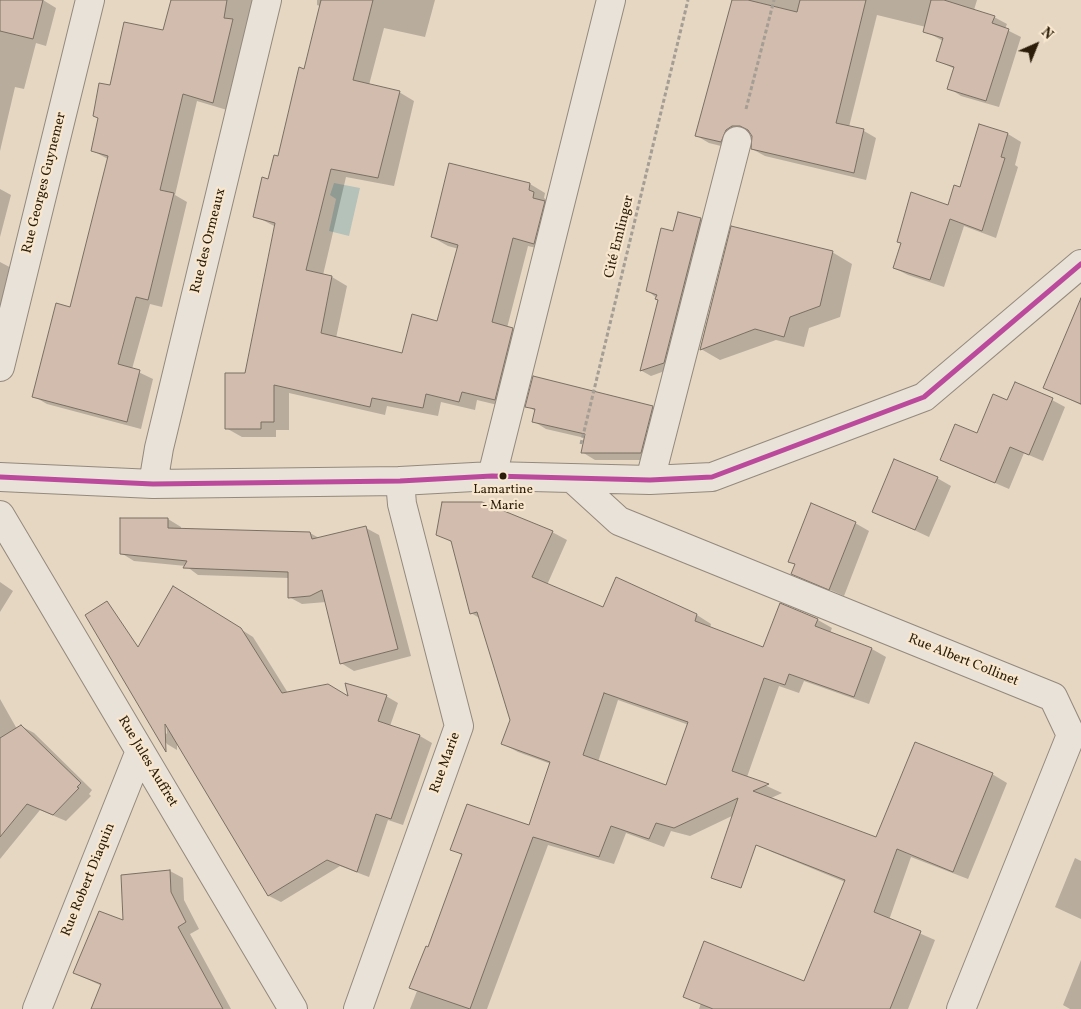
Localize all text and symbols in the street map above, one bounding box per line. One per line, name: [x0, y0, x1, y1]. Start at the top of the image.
north arrow: [1011, 20, 1061, 70]
text: N: [1037, 23, 1057, 44]
street label: Rue Georges Guynemer: [19, 111, 71, 255]
street label: Rue des Ormeaux: [188, 187, 230, 295]
street label: Cité Emlinger: [602, 194, 638, 280]
marker: Lamartine - Marie: [498, 471, 508, 481]
place label: Lamartine - Marie: [473, 483, 533, 514]
street label: Rue Albert Collinet: [905, 631, 1021, 691]
street label: Rue Jules Auffret: [113, 713, 181, 811]
street label: Rue Marie: [427, 730, 465, 796]
street label: Rue Robert Diaquin: [59, 821, 119, 939]

